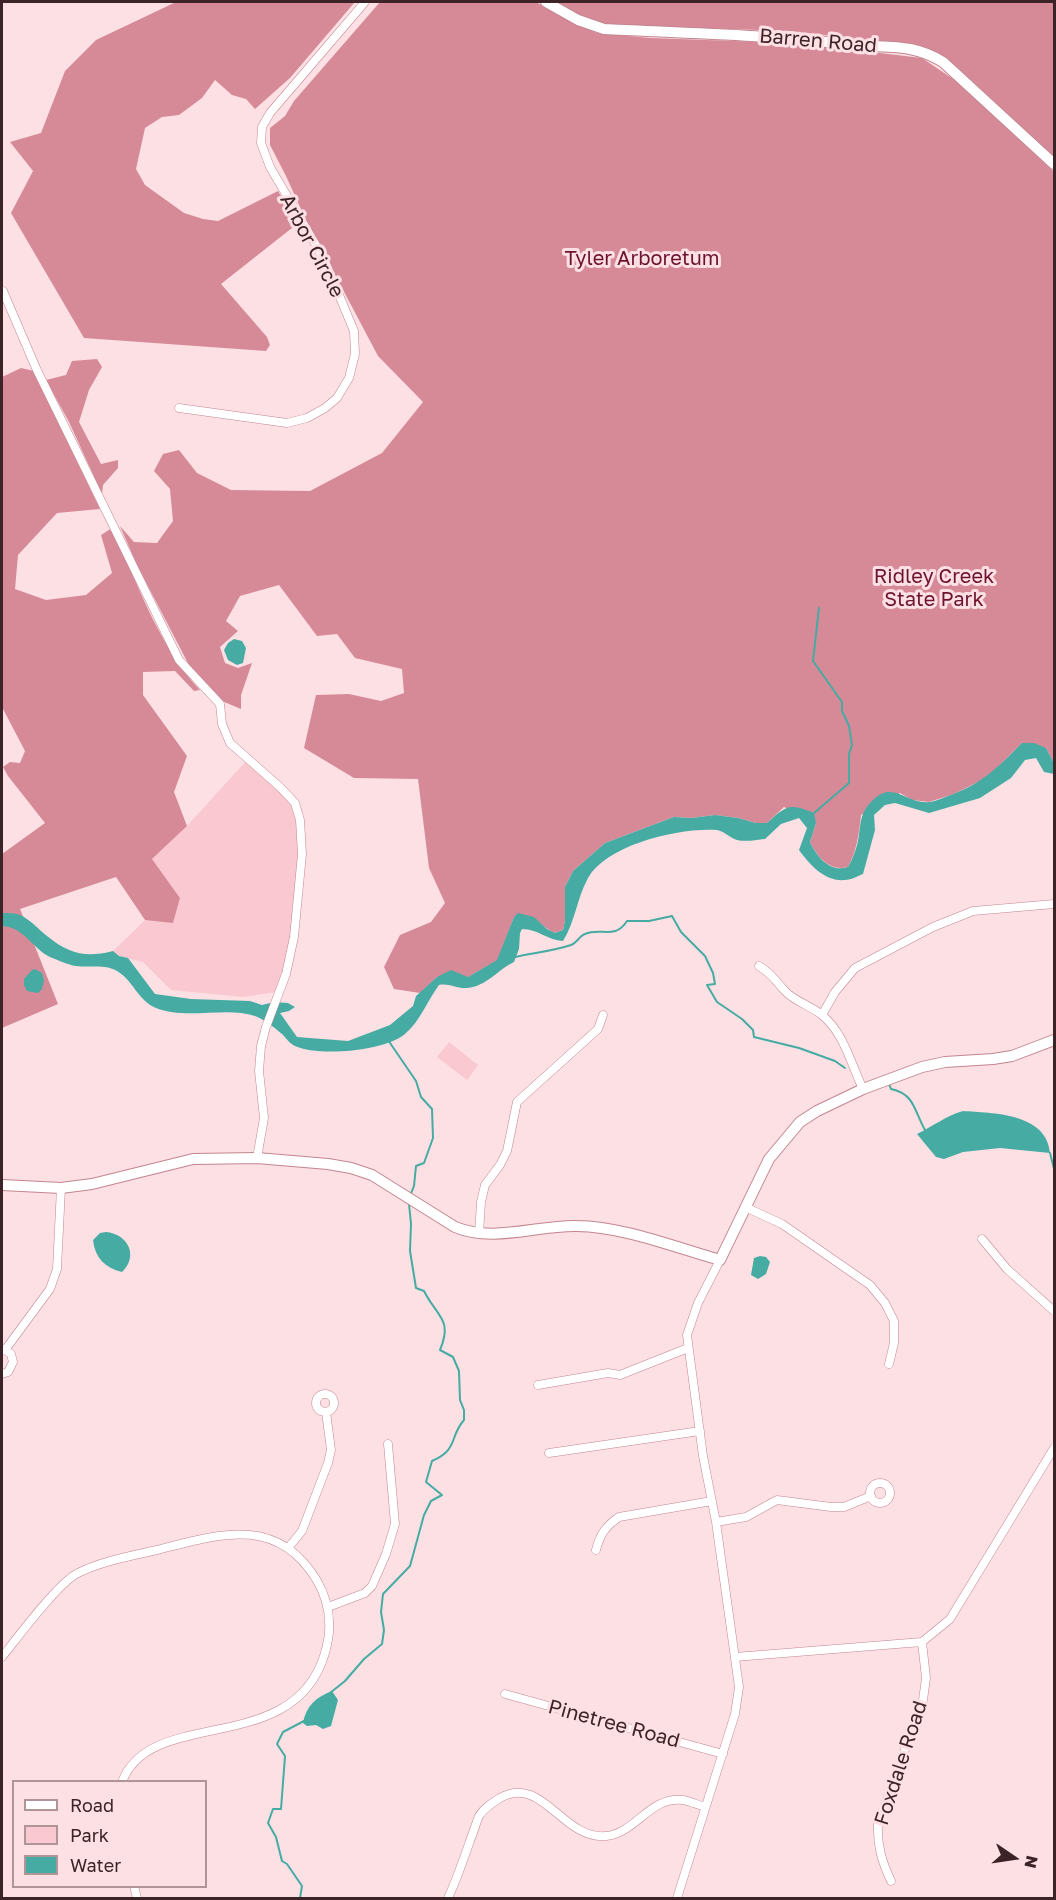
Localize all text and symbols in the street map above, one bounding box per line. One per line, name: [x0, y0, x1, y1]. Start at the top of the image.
street label: Barren Road: [758, 24, 878, 58]
street label: Arbor Circle: [275, 190, 349, 302]
park label: Tyler Arboretum: [564, 247, 720, 271]
park label: Ridley Creek State Park: [874, 565, 994, 612]
street label: Pinetree Road: [546, 1695, 682, 1753]
street label: Foxdale Road: [870, 1698, 932, 1828]
legend: [12, 1780, 207, 1888]
text: Road: [70, 1794, 114, 1816]
text: Park: [70, 1824, 109, 1846]
north arrow: [984, 1828, 1044, 1888]
text: Water: [70, 1854, 121, 1876]
text: N: [1020, 1854, 1043, 1870]

